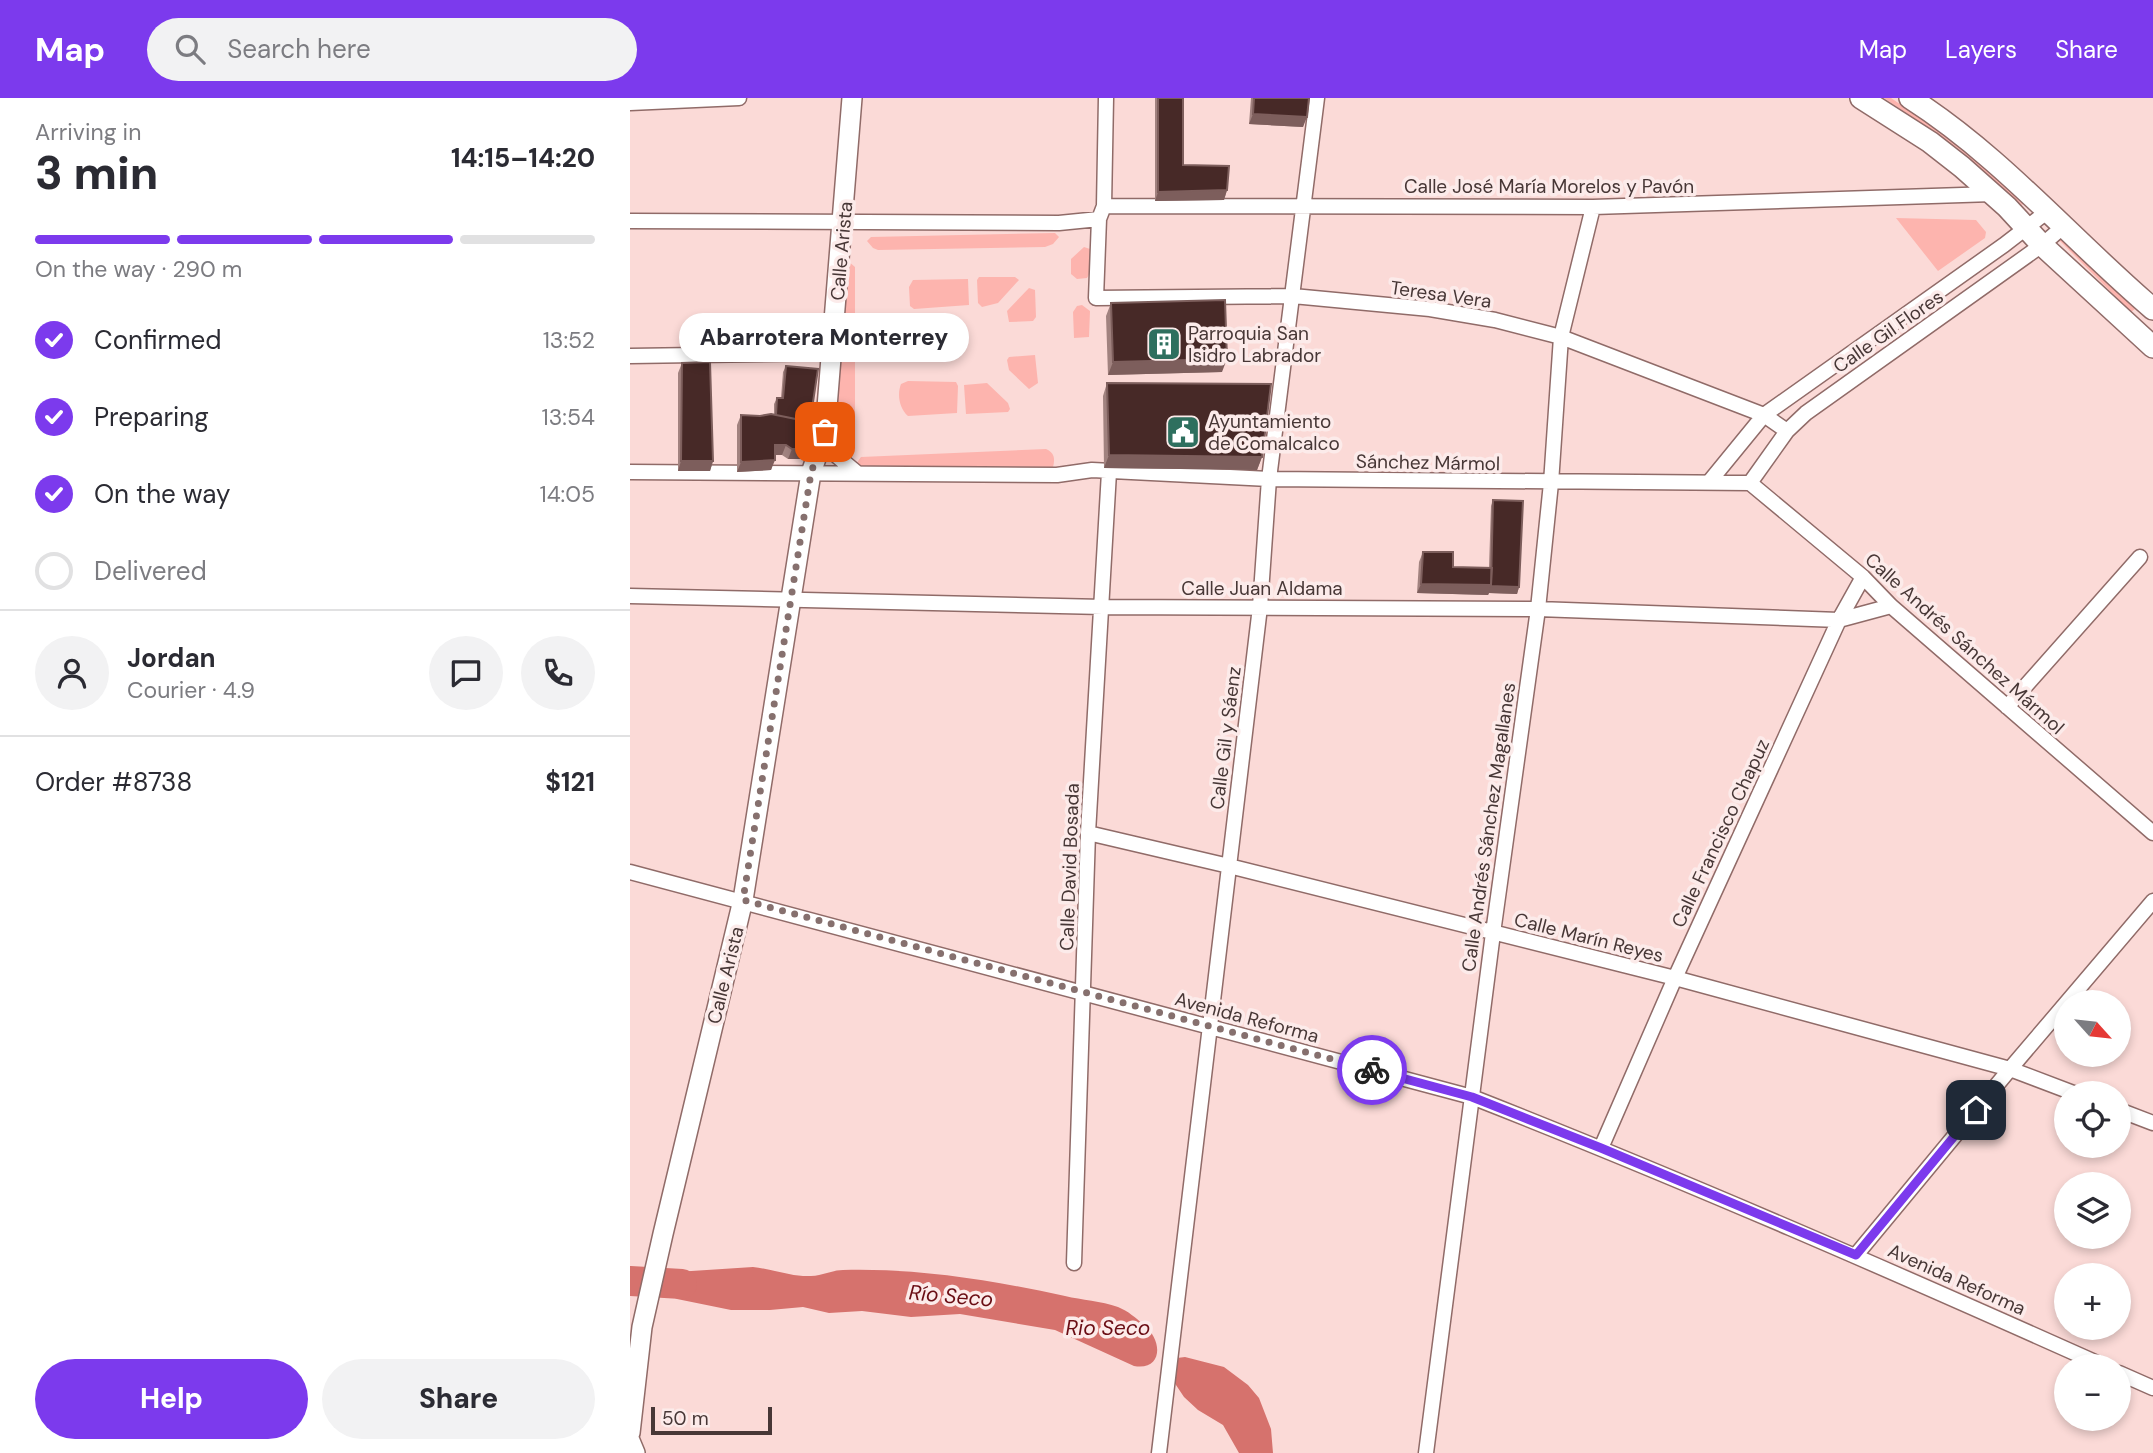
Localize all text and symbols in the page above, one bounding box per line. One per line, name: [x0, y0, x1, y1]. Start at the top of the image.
search box: [147, 18, 637, 81]
text: Map: [35, 28, 105, 71]
icon: search: [171, 30, 209, 68]
text: Search here: [227, 32, 371, 66]
text: Map: [1859, 34, 1907, 65]
text: Layers: [1945, 34, 2017, 65]
text: Share: [2055, 34, 2118, 65]
text: Arriving in: [35, 117, 141, 147]
text: 14:15–14:20: [451, 141, 595, 175]
text: 3 min: [35, 143, 158, 203]
street label: Calle José María Morelos y Pavón: [1404, 174, 1694, 199]
street label: Calle Arista: [825, 200, 858, 302]
text: On the way · 290 m: [35, 254, 242, 284]
street label: Teresa Vera: [1389, 275, 1493, 314]
street label: Calle Gil Flores: [1828, 284, 1948, 379]
callout: Abarrotera Monterrey: [680, 313, 970, 362]
icon: check: [35, 321, 73, 359]
place label: Parroquia San Isidro Labrador: [1188, 321, 1321, 368]
text: Abarrotera Monterrey: [700, 322, 948, 352]
text: Confirmed: [94, 323, 221, 357]
text: 13:52: [543, 325, 595, 355]
building icon: Parroquia San Isidro Labrador: [1145, 325, 1183, 363]
icon: check: [35, 398, 73, 436]
text: Preparing: [94, 400, 209, 434]
text: 13:54: [542, 402, 595, 432]
pin: [795, 402, 855, 462]
place label: Ayuntamiento de Comalcalco: [1208, 409, 1340, 456]
icon: bag: [806, 413, 844, 451]
public building icon: Ayuntamiento de Comalcalco: [1164, 413, 1202, 451]
street label: Sánchez Mármol: [1356, 449, 1500, 476]
icon: check: [35, 475, 73, 513]
text: On the way: [94, 477, 230, 511]
text: 14:05: [539, 479, 595, 509]
street label: Calle Andrés Sánchez Mármol: [1860, 547, 2070, 740]
text: Delivered: [94, 554, 207, 588]
street label: Calle Juan Aldama: [1181, 576, 1343, 601]
button: person: [35, 636, 109, 710]
button: chat: [429, 636, 503, 710]
button: phone: [521, 636, 595, 710]
text: Jordan: [127, 641, 216, 675]
street label: Calle Gil y Sáenz: [1204, 665, 1247, 811]
text: Courier · 4.9: [127, 675, 255, 705]
street label: Calle Andrés Sánchez Magallanes: [1456, 681, 1521, 973]
street label: Calle Francisco Chapuz: [1666, 735, 1775, 932]
text: Order #8738: [35, 765, 192, 799]
text: $121: [545, 765, 595, 799]
street label: Calle David Bosada: [1054, 783, 1085, 951]
street label: Calle Marín Reyes: [1512, 907, 1666, 968]
street label: Calle Arista: [701, 924, 750, 1026]
street label: Avenida Reforma: [1172, 986, 1322, 1049]
north arrow: [2054, 990, 2132, 1068]
map controls: [2054, 990, 2131, 1431]
courier: [1337, 1035, 1407, 1105]
icon: bike: [1353, 1051, 1391, 1089]
pin: [1946, 1080, 2006, 1140]
button: locate: [2054, 1081, 2131, 1158]
icon: home: [1957, 1091, 1995, 1129]
button: layers: [2054, 1172, 2131, 1249]
street label: Avenida Reforma: [1884, 1238, 2029, 1321]
button: +: [2054, 1263, 2131, 1340]
water label: Río Seco: [908, 1278, 994, 1314]
water label: Rio Seco: [1066, 1314, 1150, 1342]
button: −: [2054, 1354, 2131, 1431]
button: Help: [35, 1359, 308, 1439]
button: Share: [322, 1359, 595, 1439]
scale bar: [651, 1404, 772, 1436]
text: 50 m: [662, 1406, 709, 1431]

